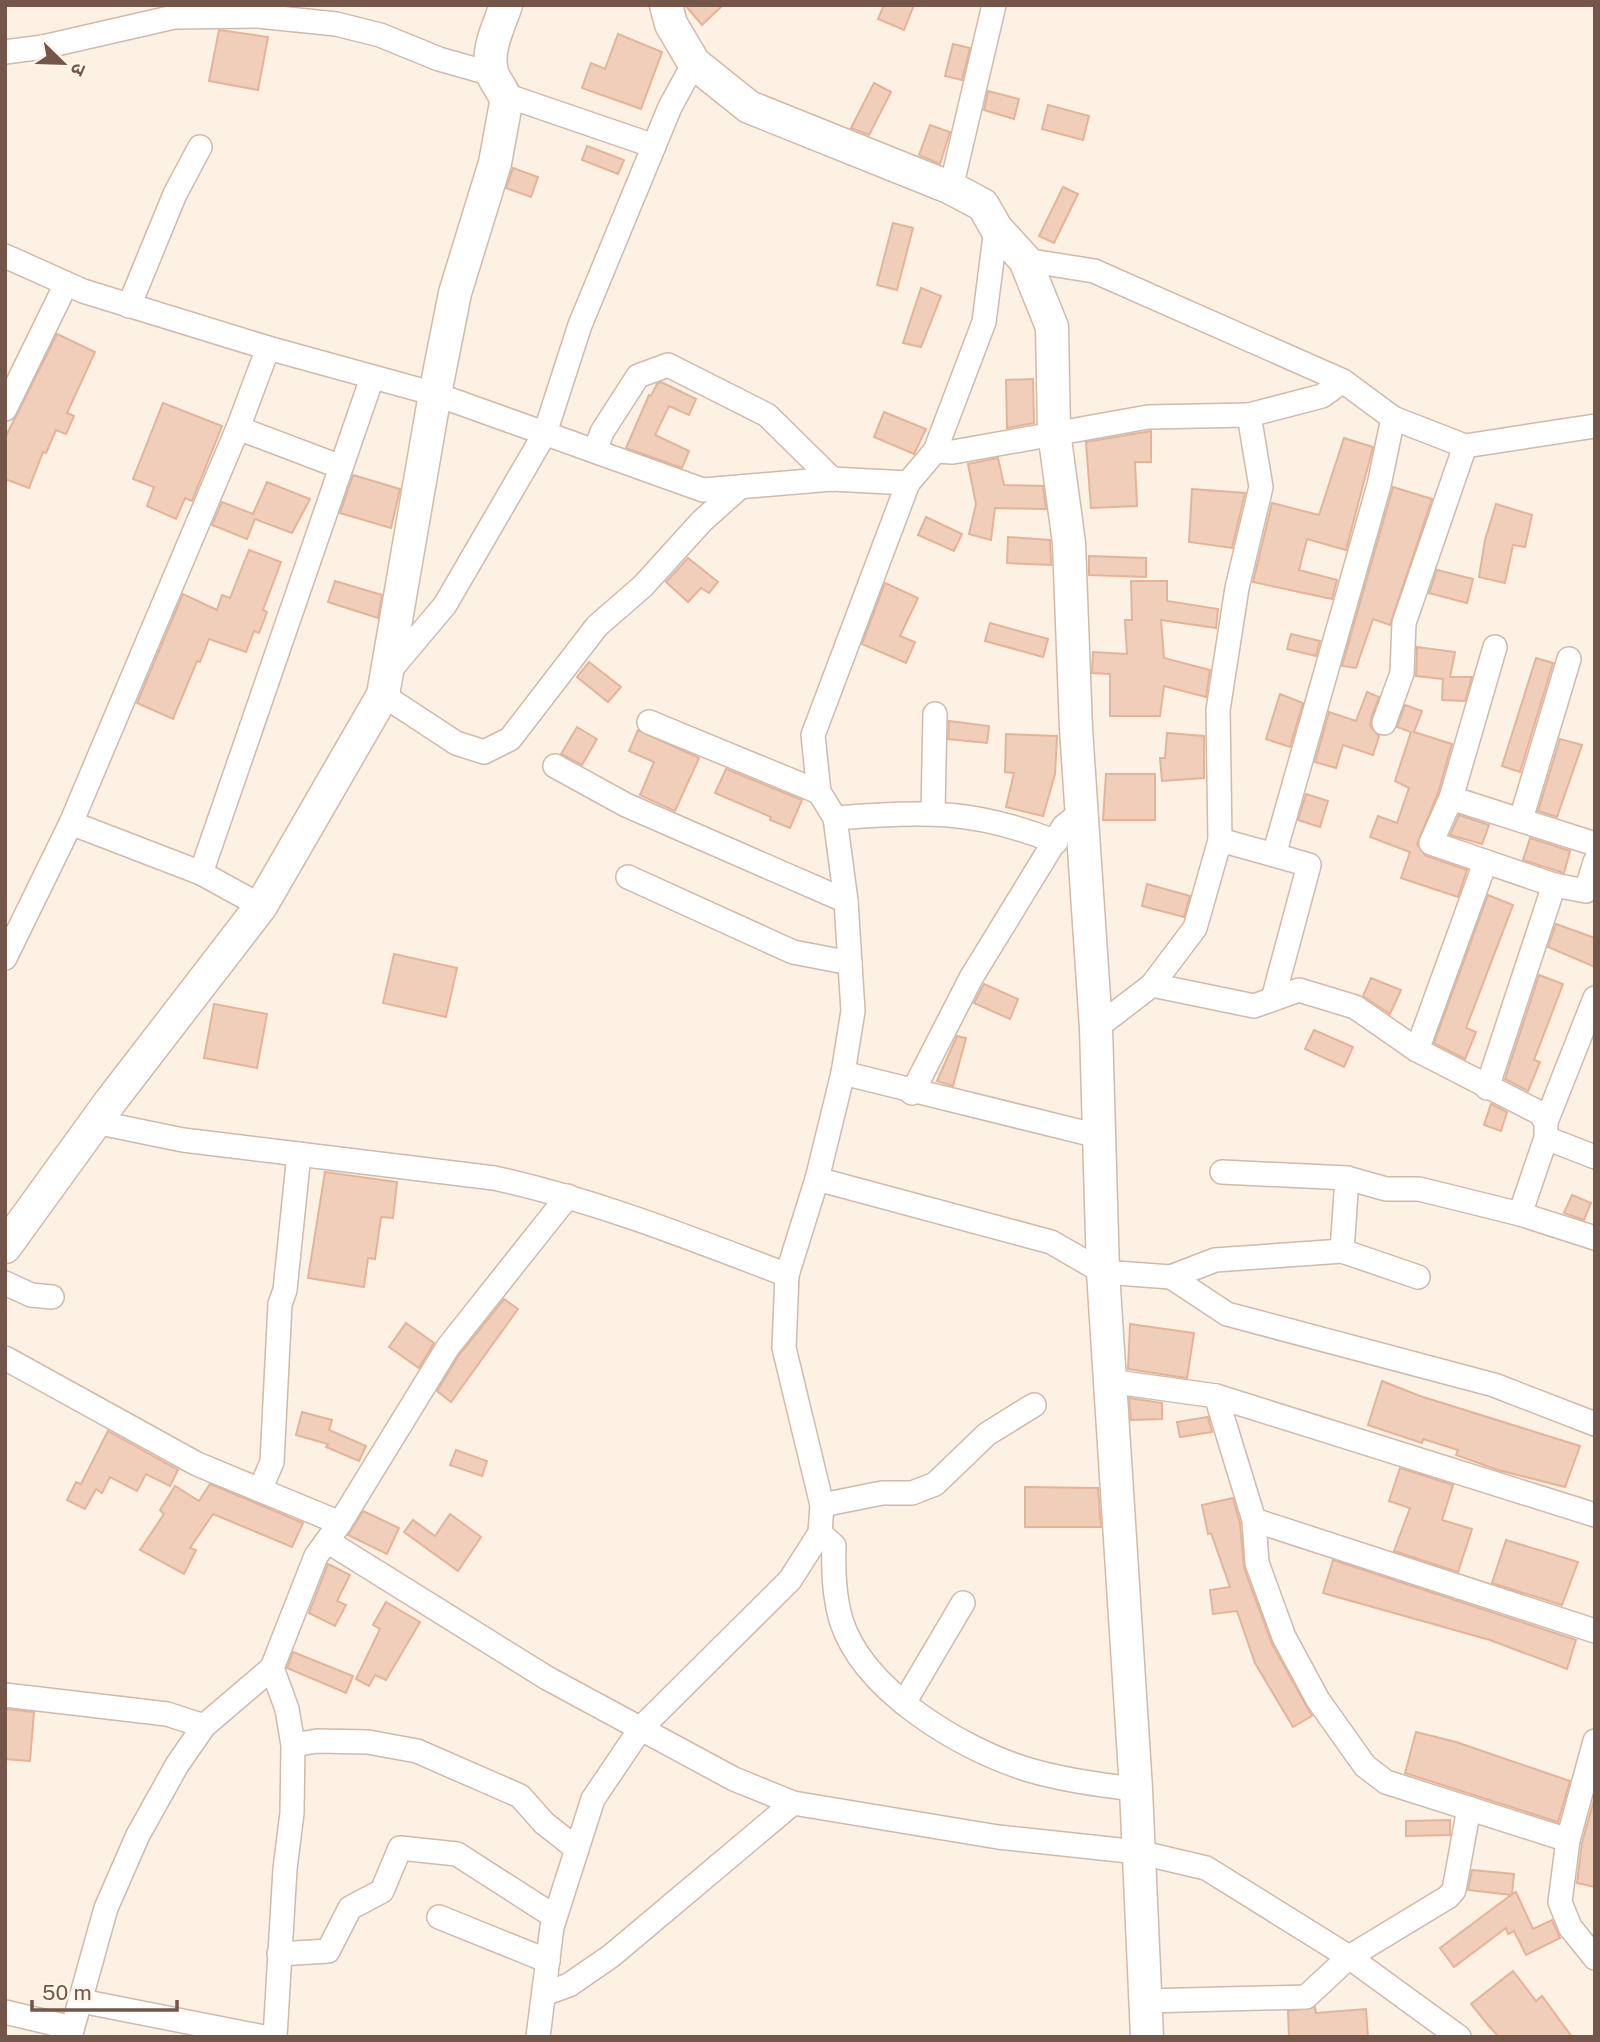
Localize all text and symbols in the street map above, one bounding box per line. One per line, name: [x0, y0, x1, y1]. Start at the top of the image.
north arrow: [28, 28, 98, 98]
text: उ: [66, 60, 91, 80]
scale bar: [32, 1968, 177, 2012]
text: 50 m: [42, 1980, 92, 2005]

